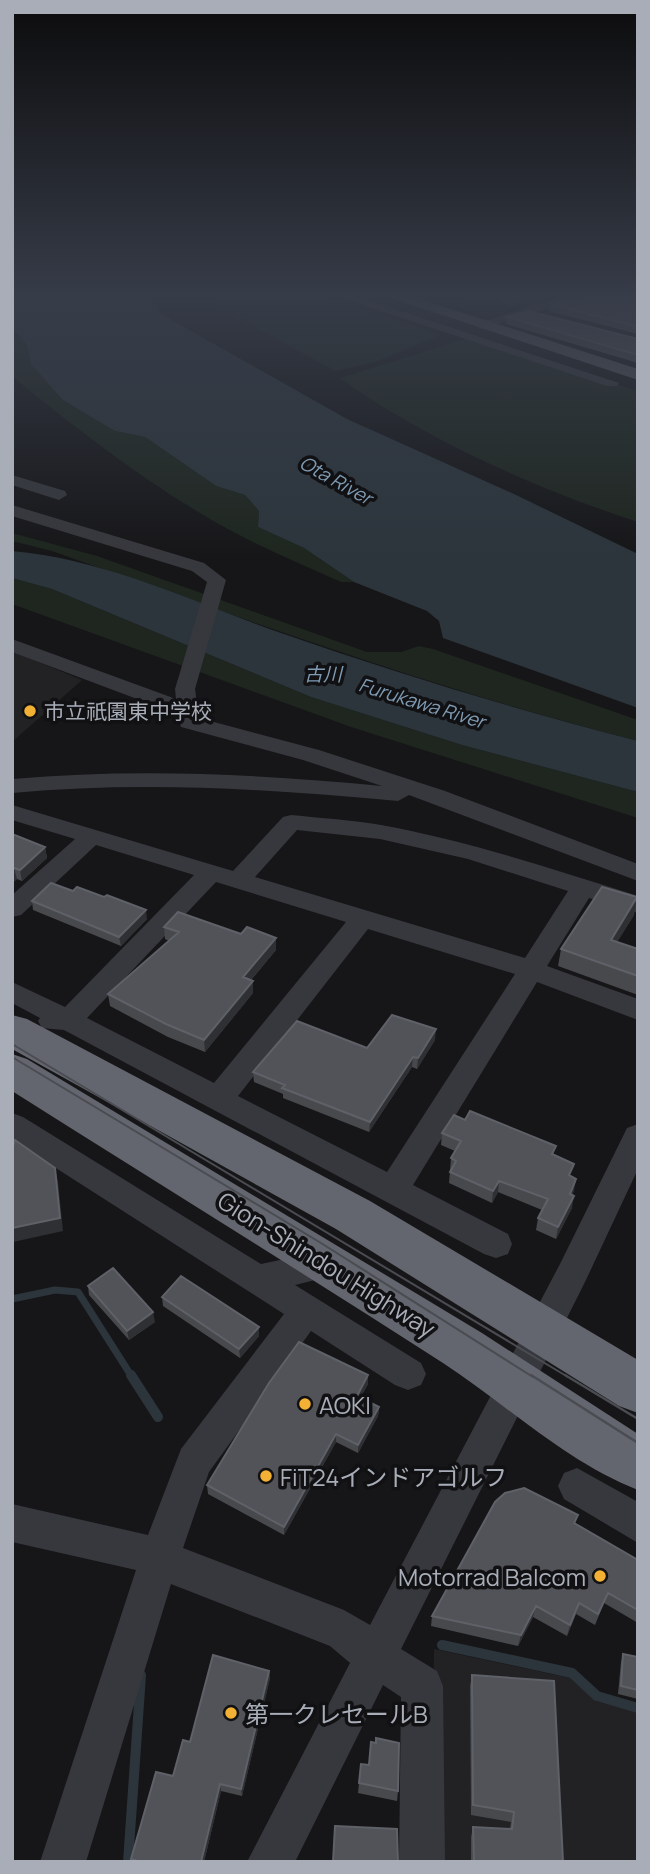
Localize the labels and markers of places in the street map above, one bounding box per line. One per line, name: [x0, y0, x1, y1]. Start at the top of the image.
place label: 市立祇園東中学校: [44, 697, 212, 725]
marker: 市立祇園東中学校: [22, 703, 38, 719]
place label: AOKI: [319, 1388, 371, 1421]
marker: AOKI: [297, 1396, 313, 1412]
place label: FiT24インドアゴルフ: [280, 1460, 507, 1493]
marker: FiT24インドアゴルフ: [258, 1468, 274, 1484]
place label: Motorrad Balcom: [398, 1560, 586, 1593]
marker: Motorrad Balcom: [592, 1568, 608, 1584]
place label: 第一クレセールB: [245, 1697, 428, 1730]
marker: 第一クレセールB: [223, 1705, 239, 1721]

